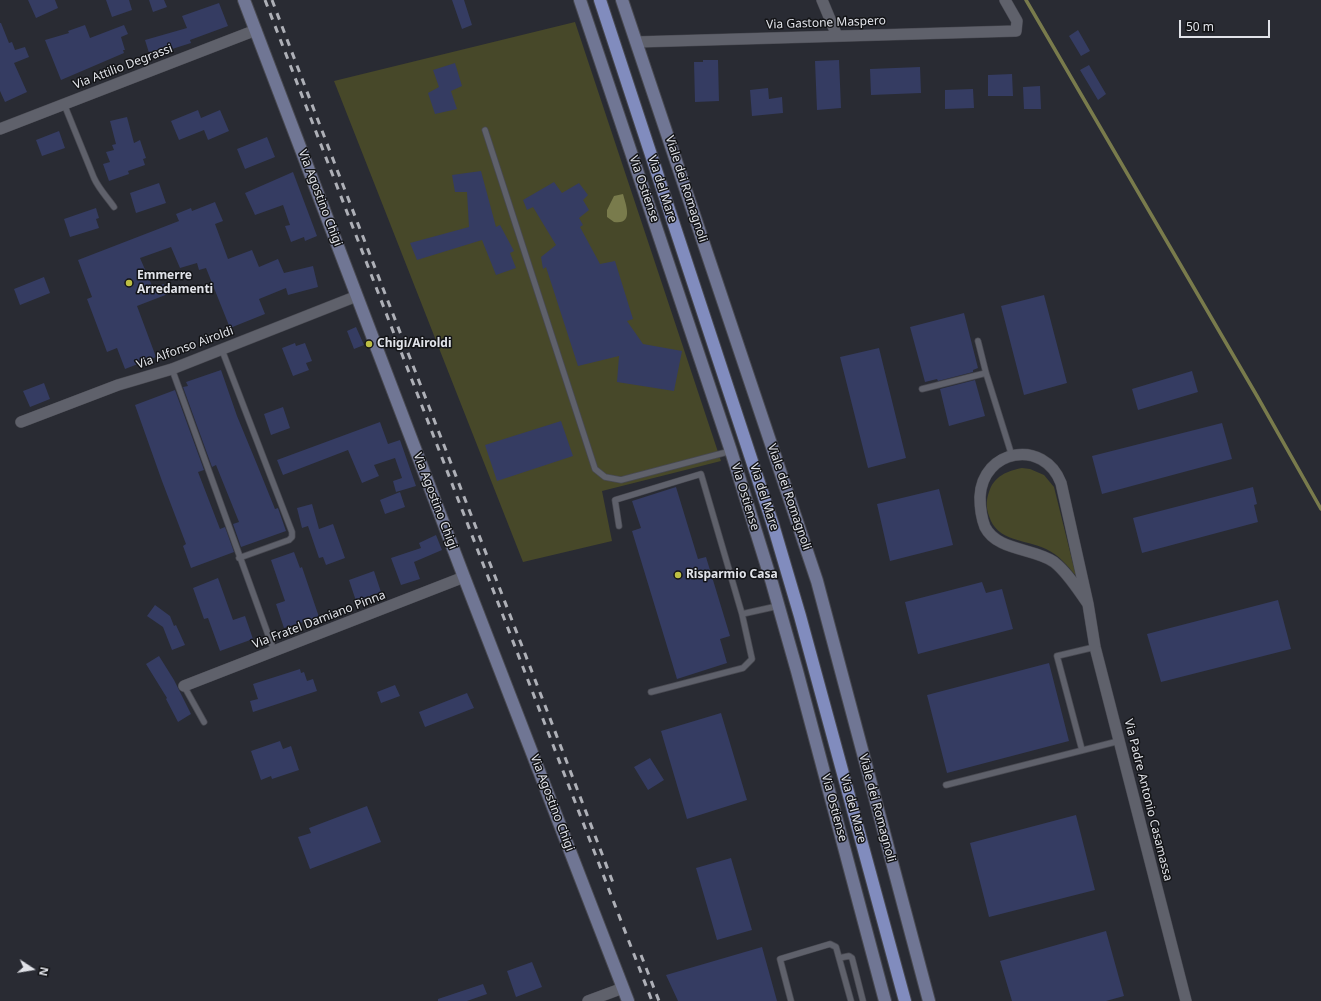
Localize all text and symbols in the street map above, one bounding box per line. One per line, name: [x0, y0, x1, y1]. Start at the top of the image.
scale bar: [1181, 12, 1272, 38]
street label: Via Gastone Maspero: [766, 14, 886, 32]
text: 50 m: [1186, 18, 1214, 35]
street label: Via Attilio Degrassi: [71, 41, 175, 93]
street label: Viale dei Romagnoli: [662, 134, 710, 244]
street label: Via Agostino Chigi: [295, 148, 345, 248]
street label: Via Ostiense: [626, 154, 662, 224]
street label: Via del Mare: [644, 154, 680, 224]
place label: Emmerre Arredamenti: [137, 269, 213, 297]
marker: Emmerre Arredamenti: [124, 278, 134, 288]
street label: Via Alfonso Airoldi: [135, 324, 235, 372]
place label: Chigi/Airoldi: [377, 337, 452, 351]
marker: Chigi/Airoldi: [364, 339, 374, 349]
street label: Viale dei Romagnoli: [764, 442, 814, 552]
street label: Via Agostino Chigi: [410, 451, 460, 551]
street label: Via Ostiense: [728, 462, 762, 532]
street label: Via del Mare: [746, 462, 782, 532]
place label: Risparmio Casa: [686, 568, 778, 582]
marker: Risparmio Casa: [673, 570, 683, 580]
street label: Via Fratel Damiano Pinna: [250, 588, 388, 652]
street label: Via Padre Antonio Casamassa: [1121, 717, 1175, 883]
street label: Viale dei Romagnoli: [856, 752, 898, 864]
street label: Via Agostino Chigi: [527, 753, 577, 853]
street label: Via Ostiense: [818, 773, 850, 843]
street label: Via del Mare: [837, 774, 869, 844]
north arrow: [12, 949, 52, 989]
text: N: [36, 966, 52, 978]

